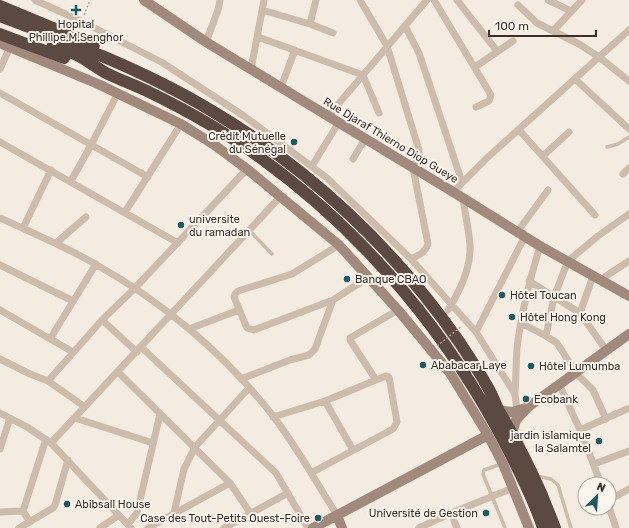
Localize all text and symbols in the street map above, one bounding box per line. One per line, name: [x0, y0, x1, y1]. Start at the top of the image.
marker: Hopital Phillipe.M.Senghor: [70, 4, 82, 16]
scale bar: [489, 12, 596, 38]
place label: Hopital Phillipe.M.Senghor: [29, 18, 124, 44]
text: 100 m: [495, 19, 529, 33]
street label: Rue Djaraf Thierno Diop Gueye: [321, 95, 461, 186]
place label: Crédit Mutuelle du Sénégal: [208, 130, 286, 156]
marker: Crédit Mutuelle du Sénégal: [289, 137, 299, 147]
place label: universite du ramadan: [189, 213, 250, 239]
marker: universite du ramadan: [176, 220, 186, 230]
place label: Banque CBAO: [355, 273, 426, 286]
marker: Banque CBAO: [342, 274, 352, 284]
place label: Hôtel Toucan: [510, 289, 577, 302]
marker: Hôtel Toucan: [497, 290, 507, 300]
place label: Hôtel Hong Kong: [520, 311, 606, 324]
marker: Hôtel Hong Kong: [507, 312, 517, 322]
place label: Ababacar Laye: [431, 359, 507, 372]
marker: Ababacar Laye: [418, 360, 428, 370]
place label: Hôtel Lumumba: [539, 360, 620, 373]
marker: Hôtel Lumumba: [526, 361, 536, 371]
place label: Ecobank: [534, 393, 578, 406]
marker: Ecobank: [521, 394, 531, 404]
place label: jardin islamique la Salamtel: [510, 429, 591, 455]
marker: jardin islamique la Salamtel: [594, 436, 604, 446]
north arrow: [577, 476, 617, 516]
text: N: [595, 480, 607, 495]
place label: Abibsall House: [75, 498, 150, 511]
marker: Abibsall House: [62, 499, 72, 509]
place label: Université de Gestion: [369, 507, 478, 520]
marker: Université de Gestion: [481, 508, 491, 518]
place label: Case des Tout-Petits Ouest-Foire: [140, 512, 310, 525]
marker: Case des Tout-Petits Ouest-Foire: [313, 513, 323, 523]

